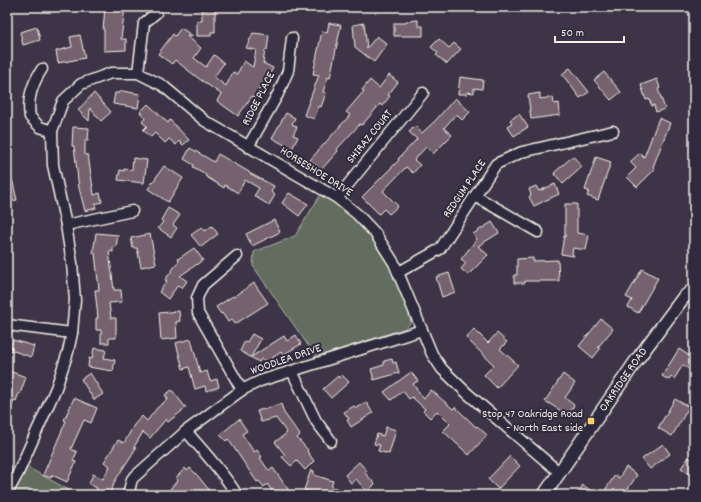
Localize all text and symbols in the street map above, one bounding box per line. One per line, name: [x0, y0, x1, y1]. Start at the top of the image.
scale bar: [555, 18, 624, 44]
text: 50 m: [561, 25, 584, 42]
street label: RIDGE PLACE: [238, 69, 280, 129]
street label: SHIRAZ COURT: [343, 106, 397, 168]
street label: HORSESHOE DRIVE: [276, 143, 356, 202]
street label: REDGUM PLACE: [439, 156, 491, 222]
street label: WOODLEA DRIVE: [248, 340, 324, 380]
street label: OAKRIDGE ROAD: [595, 344, 652, 415]
place label: Stop 47 Oakridge Road - North East side: [482, 406, 583, 437]
marker: Stop 47 Oakridge Road - North East side: [586, 416, 596, 426]

